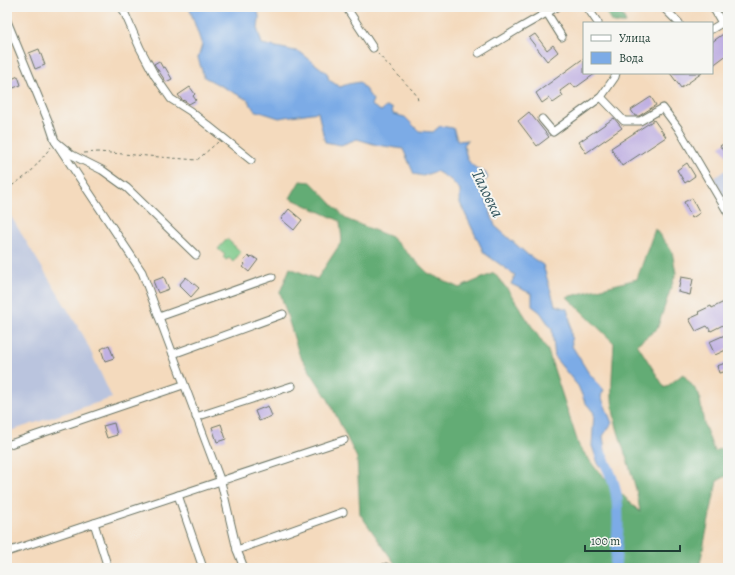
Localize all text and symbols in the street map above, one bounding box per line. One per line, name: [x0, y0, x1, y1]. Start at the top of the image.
legend: [583, 22, 713, 74]
text: Улица: [619, 30, 651, 46]
text: Вода: [619, 50, 644, 66]
water label: Таловка: [466, 165, 509, 222]
scale bar: [585, 527, 680, 553]
text: 100 m: [591, 533, 620, 549]

